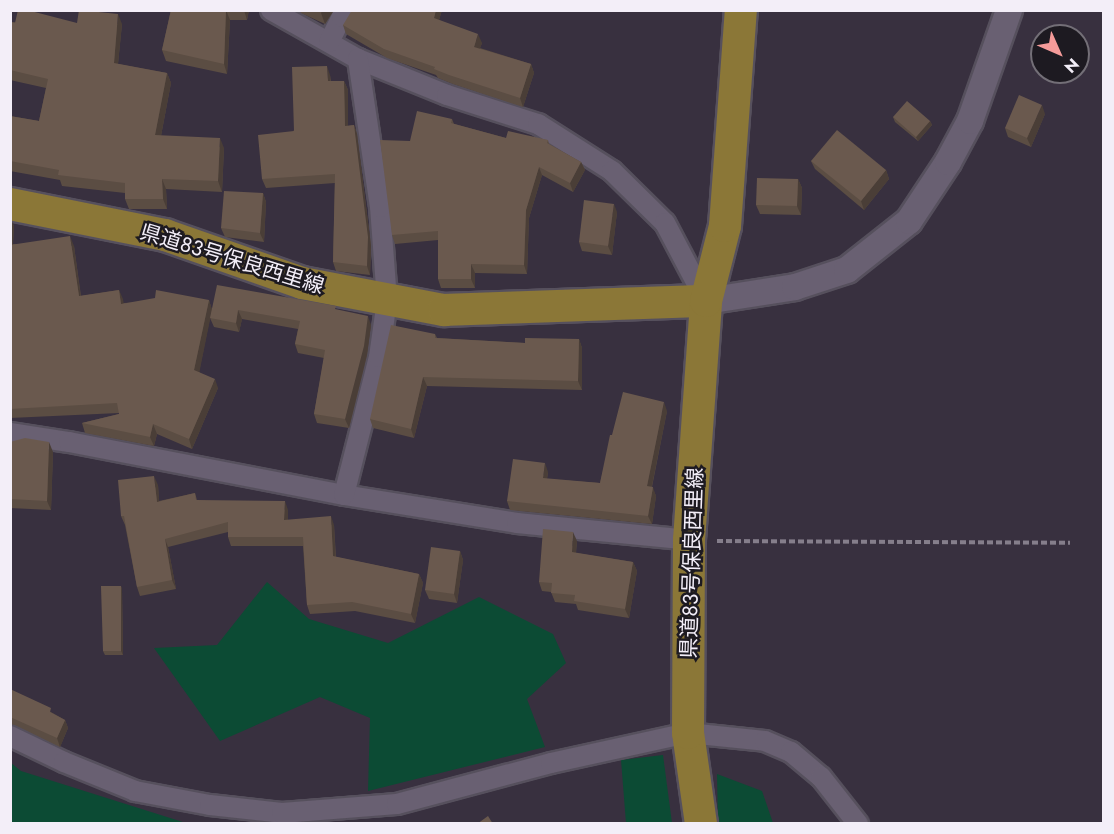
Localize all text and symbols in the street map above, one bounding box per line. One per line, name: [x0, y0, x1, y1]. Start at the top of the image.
north arrow: [1030, 24, 1090, 84]
text: N: [1059, 53, 1084, 78]
street label: 県道83号保良西里線: [137, 219, 327, 299]
street label: 県道83号保良西里線: [676, 467, 708, 659]

